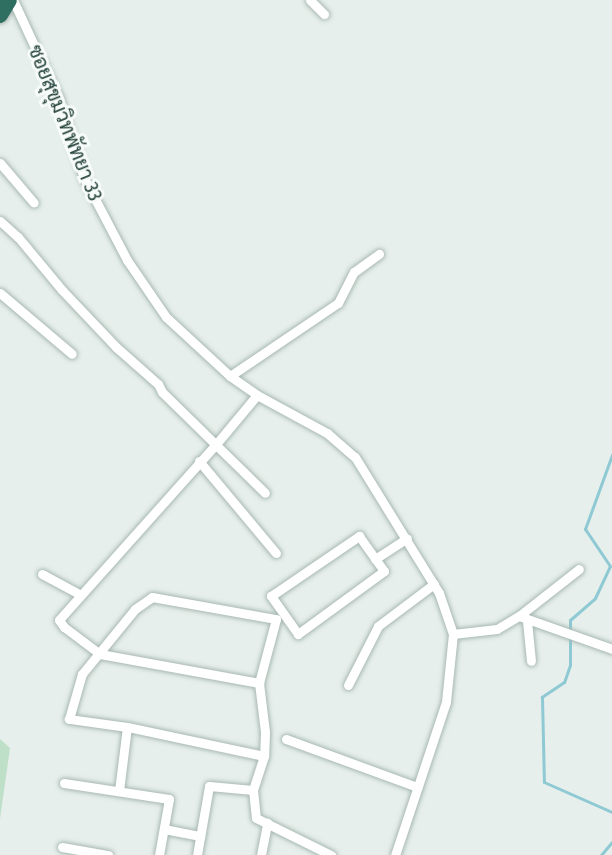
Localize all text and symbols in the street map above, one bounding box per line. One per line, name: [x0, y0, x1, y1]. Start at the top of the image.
street label: ซอยสุขุมวิทพัทยา 33: [23, 42, 107, 204]

